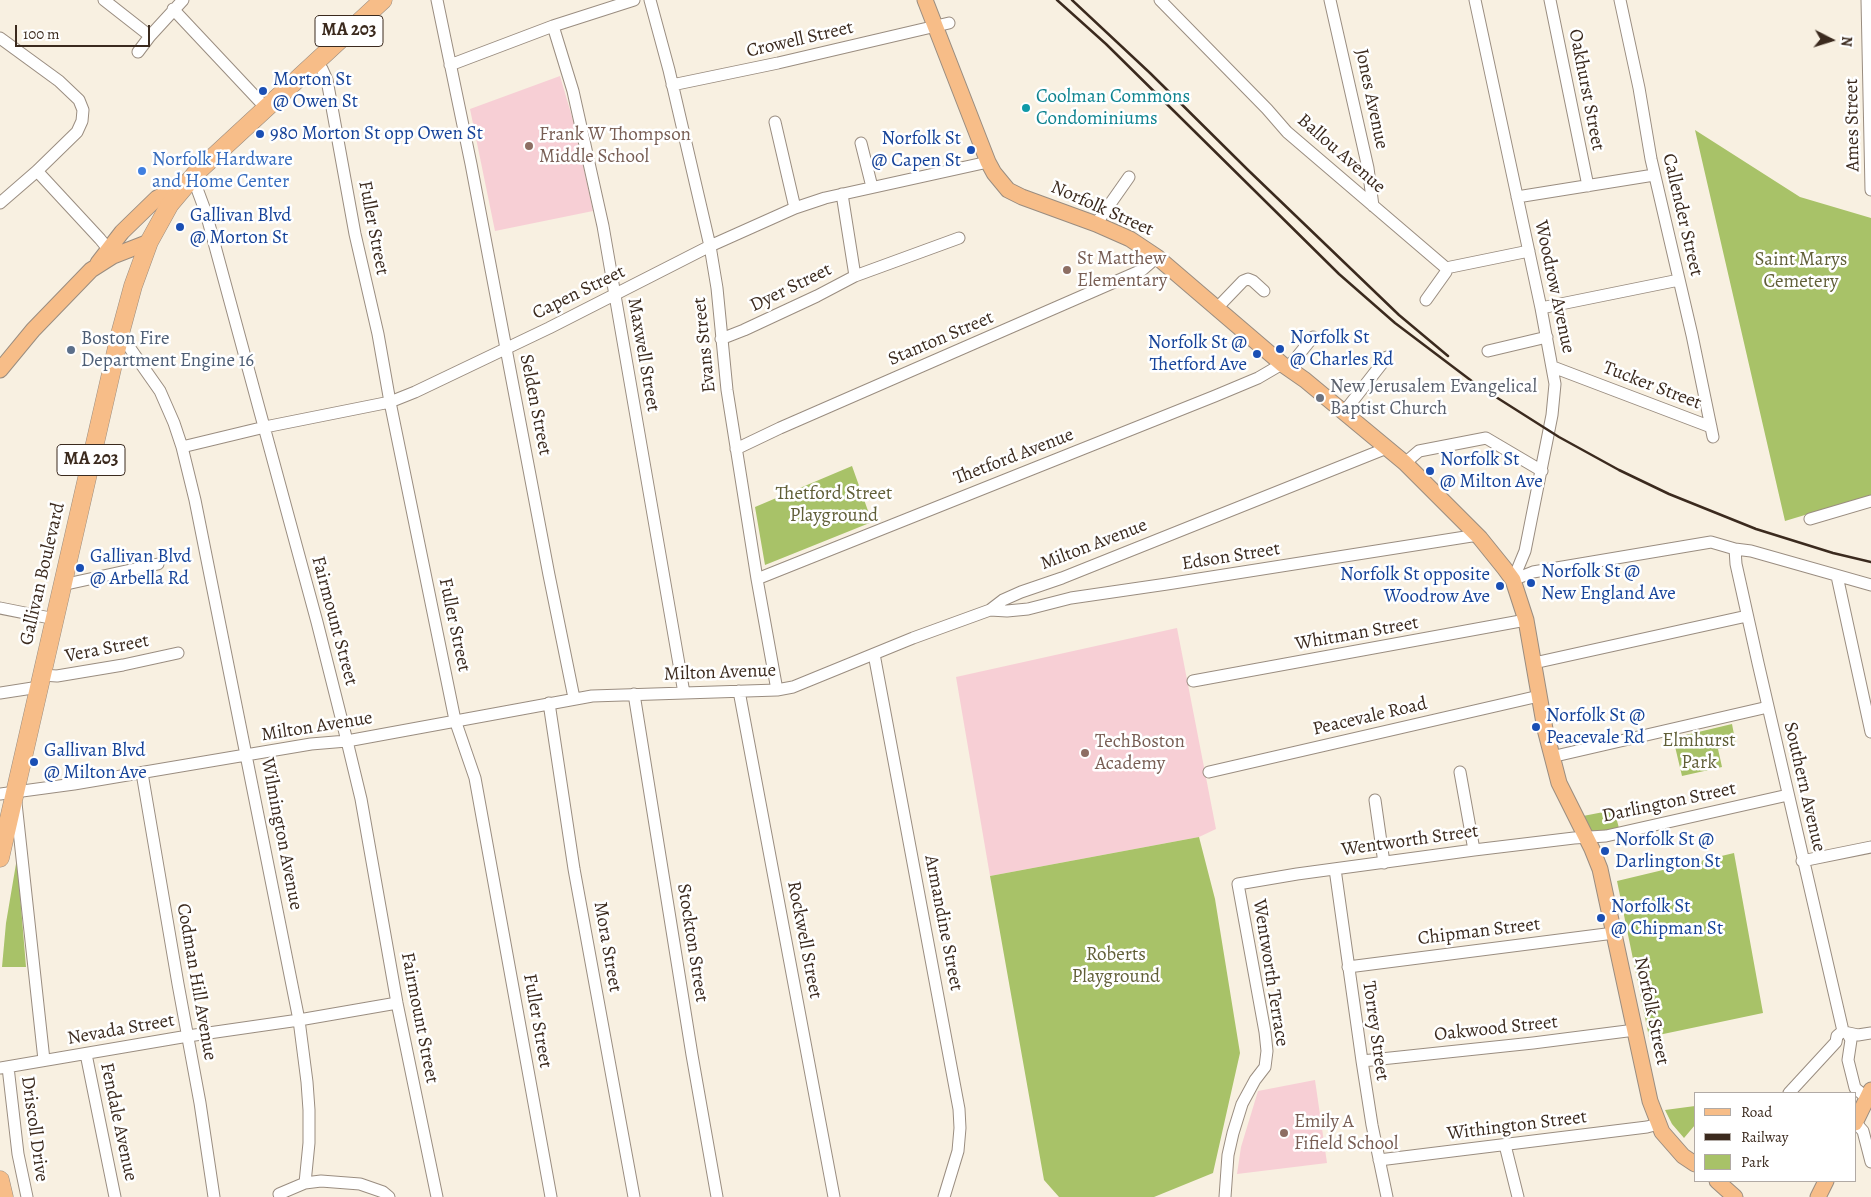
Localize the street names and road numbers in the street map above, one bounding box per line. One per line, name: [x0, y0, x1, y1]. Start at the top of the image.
road number: MA 203: [315, 16, 383, 46]
street label: Crowell Street: [744, 17, 856, 63]
street label: Oakhurst Street: [1563, 27, 1609, 153]
street label: Jones Avenue: [1349, 47, 1393, 151]
street label: Ames Street: [1841, 78, 1865, 172]
street label: Ballou Avenue: [1292, 109, 1390, 199]
street label: Callender Street: [1657, 151, 1707, 279]
street label: Norfolk Street: [1047, 176, 1157, 242]
street label: Fuller Street: [353, 179, 393, 277]
street label: Woodrow Avenue: [1529, 218, 1579, 356]
street label: Dyer Street: [746, 258, 836, 318]
street label: Capen Street: [529, 261, 629, 325]
street label: Maxwell Street: [622, 296, 664, 414]
street label: Evans Street: [689, 296, 721, 394]
street label: Stanton Street: [885, 307, 997, 371]
street label: Selden Street: [514, 353, 556, 457]
street label: Tucker Street: [1600, 357, 1704, 415]
street label: Thetford Avenue: [951, 424, 1077, 490]
road number: MA 203: [57, 444, 125, 476]
street label: Gallivan Boulevard: [16, 501, 70, 647]
street label: Milton Avenue: [1037, 514, 1151, 576]
street label: Edson Street: [1180, 538, 1282, 576]
street label: Fairmount Street: [306, 554, 362, 688]
street label: Fuller Street: [433, 576, 475, 674]
street label: Whitman Street: [1294, 612, 1420, 656]
street label: Vera Street: [63, 630, 151, 668]
street label: Milton Avenue: [663, 660, 777, 686]
street label: Peacevale Road: [1311, 693, 1429, 741]
street label: Milton Avenue: [260, 707, 374, 747]
street label: Southern Avenue: [1778, 720, 1830, 854]
street label: Wilmington Avenue: [255, 756, 307, 912]
street label: Darlington Street: [1600, 778, 1738, 828]
street label: Wentworth Street: [1340, 820, 1480, 862]
street label: Armandine Street: [919, 853, 967, 993]
street label: Rockwell Street: [781, 879, 827, 1001]
street label: Stockton Street: [671, 882, 713, 1004]
street label: Wentworth Terrace: [1247, 898, 1293, 1048]
street label: Mora Street: [588, 900, 626, 994]
street label: Codman Hill Avenue: [171, 902, 221, 1062]
street label: Chipman Street: [1417, 913, 1541, 951]
street label: Fairmount Street: [395, 950, 443, 1086]
street label: Norfolk Street: [1628, 955, 1674, 1067]
street label: Fuller Street: [517, 972, 557, 1070]
street label: Torrey Street: [1357, 980, 1393, 1082]
street label: Nevada Street: [66, 1009, 176, 1051]
street label: Oakwood Street: [1433, 1011, 1559, 1047]
street label: Fendale Avenue: [94, 1061, 142, 1183]
street label: Driscoll Drive: [15, 1075, 53, 1183]
street label: Withington Street: [1446, 1106, 1588, 1146]

